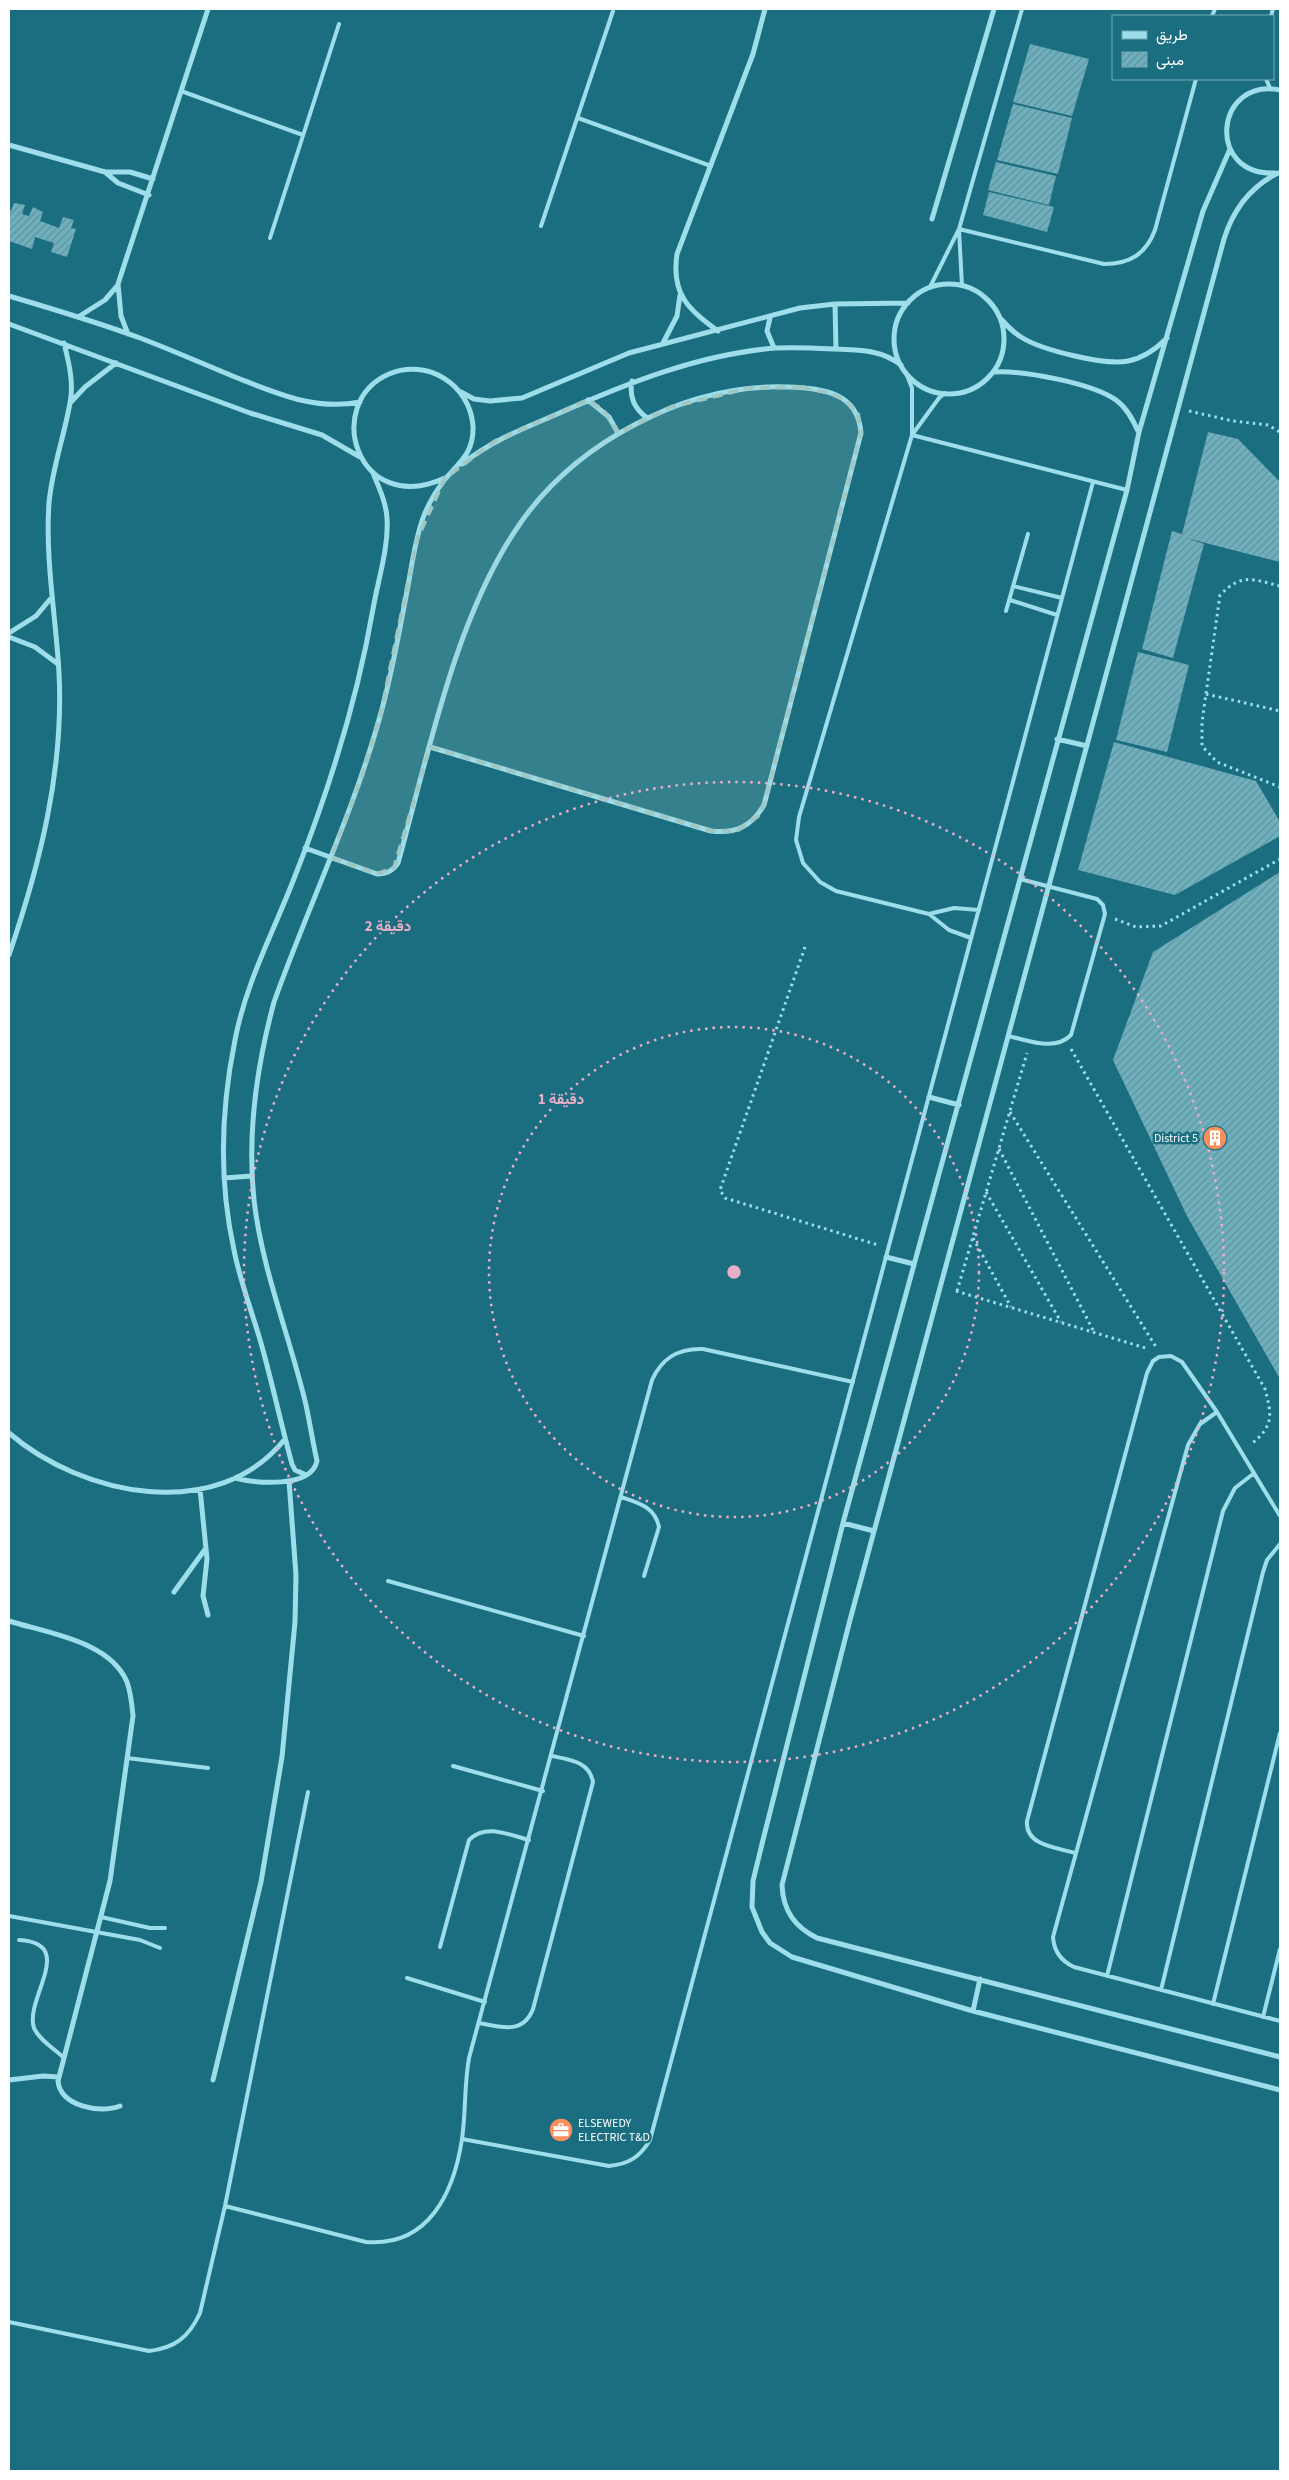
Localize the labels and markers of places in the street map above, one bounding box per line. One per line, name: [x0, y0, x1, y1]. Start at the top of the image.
building icon: District 5: [1202, 1125, 1228, 1151]
place label: District 5: [1154, 1130, 1198, 1147]
centre of rings: [725, 1263, 743, 1281]
place label: ELSEWEDY ELECTRIC T&D: [578, 2115, 650, 2146]
office icon: ELSEWEDY ELECTRIC T&D: [548, 2117, 574, 2143]

